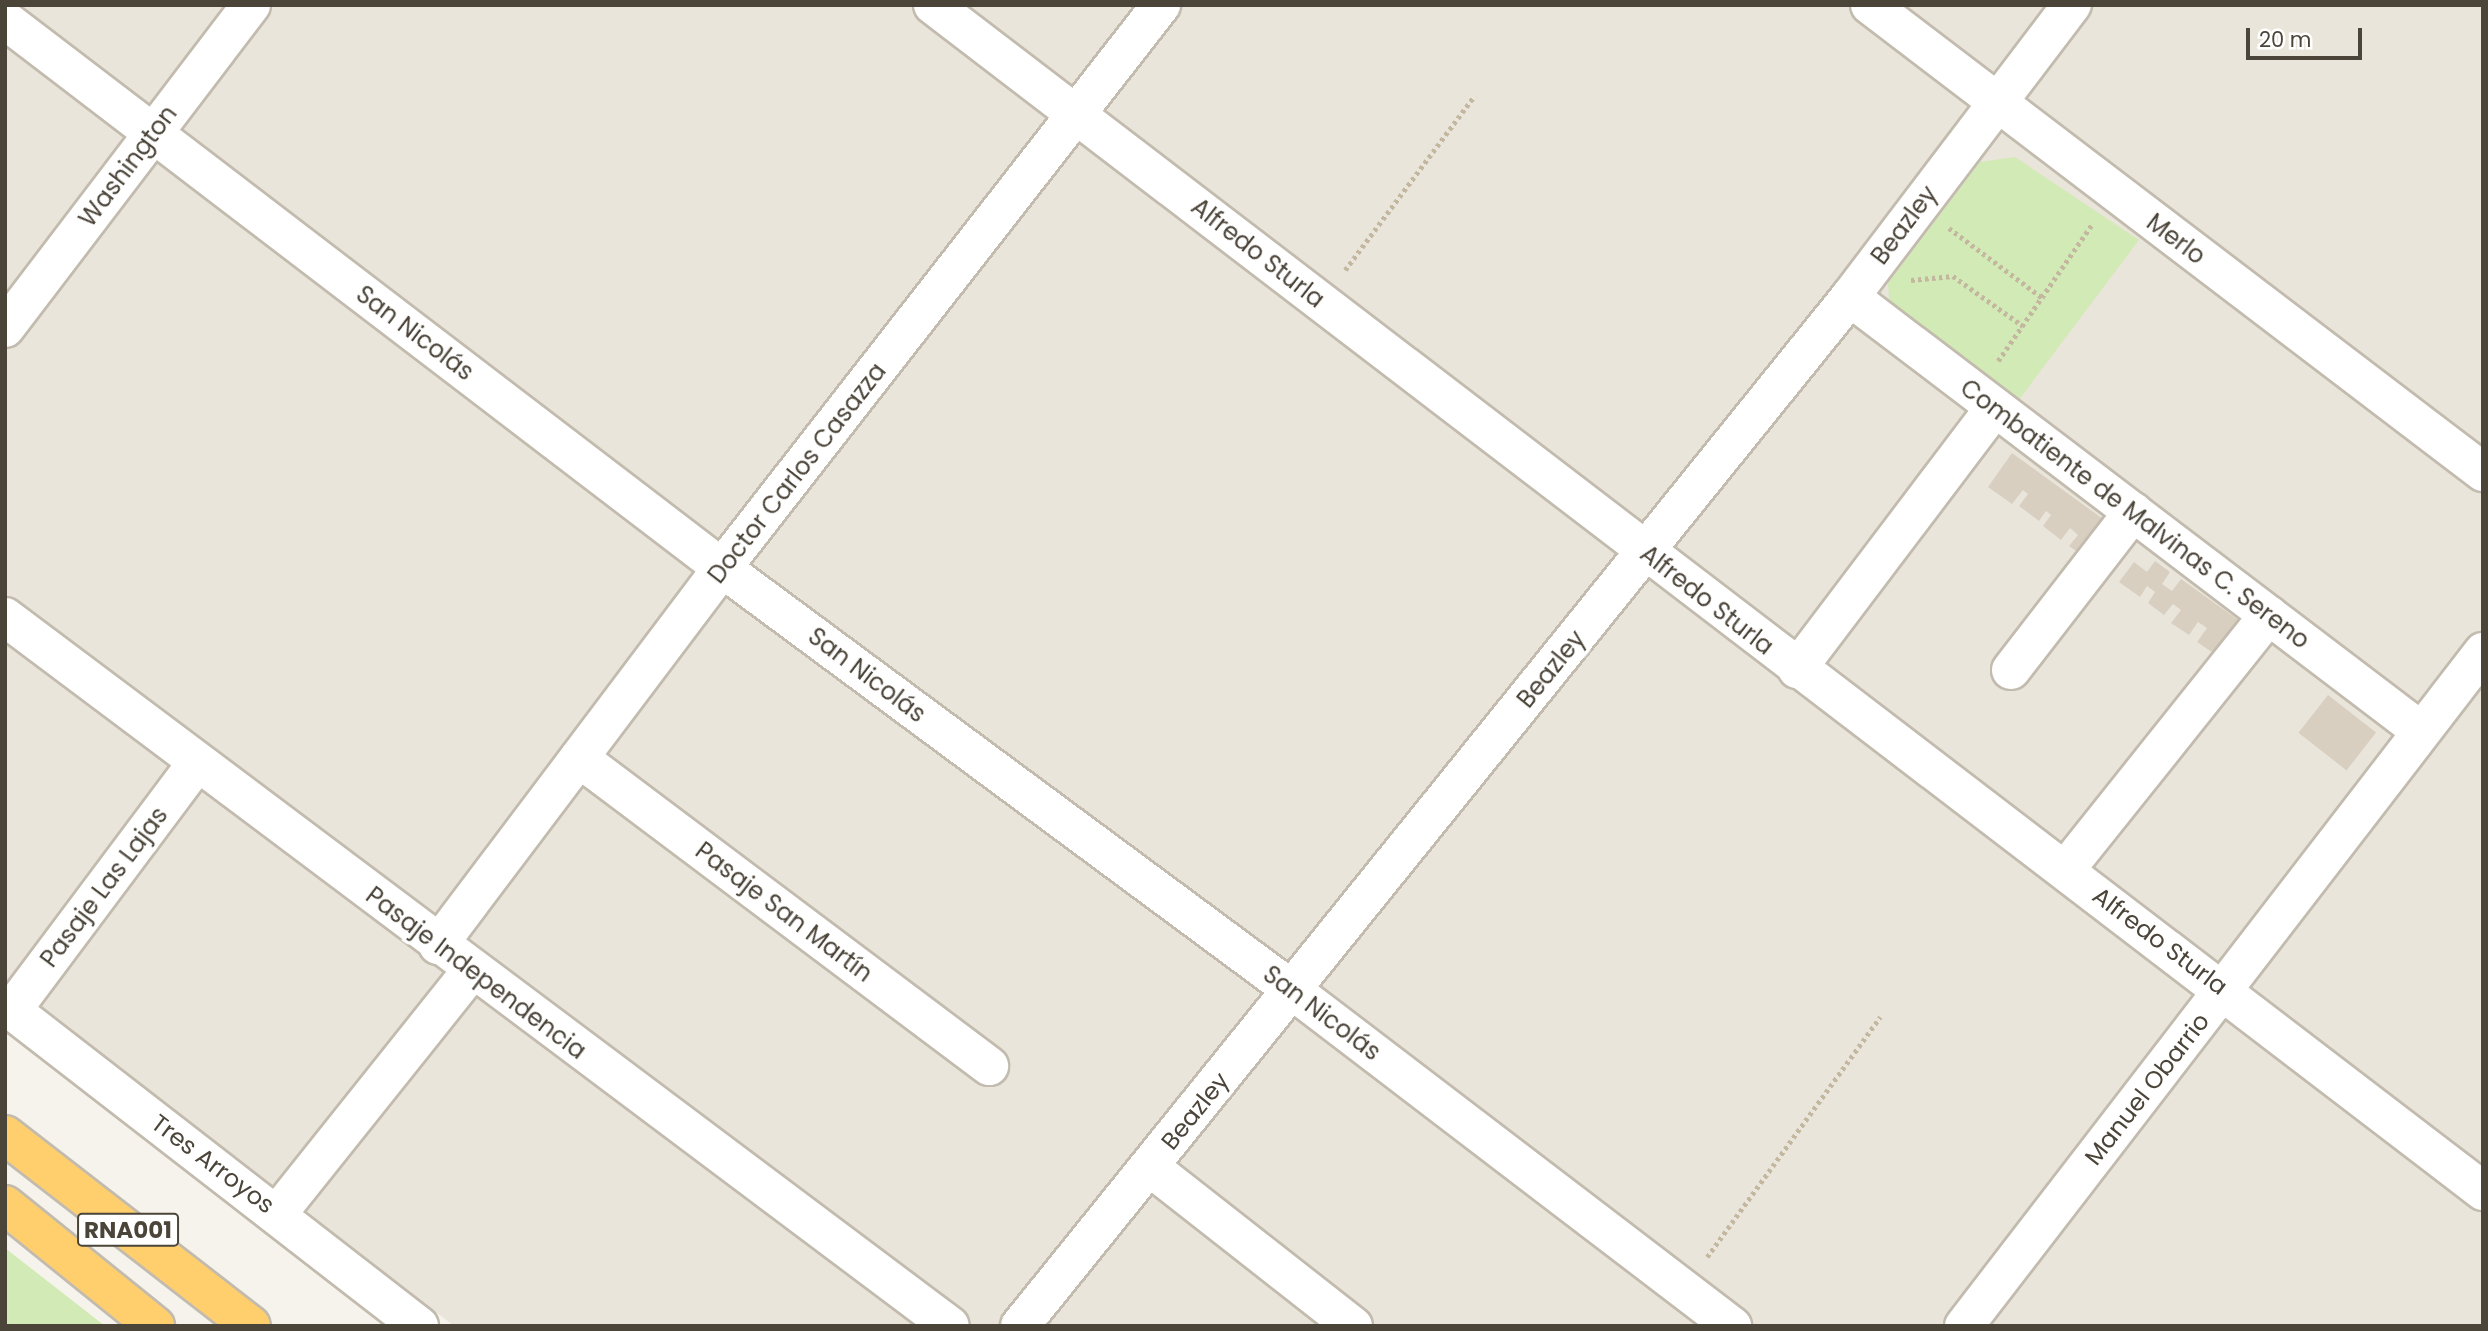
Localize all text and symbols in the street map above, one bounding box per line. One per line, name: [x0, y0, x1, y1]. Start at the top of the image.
scale bar: [2250, 14, 2366, 58]
text: 20 m: [2259, 25, 2312, 54]
street label: Washington: [73, 100, 183, 232]
street label: Beazley: [1865, 180, 1943, 270]
street label: Alfredo Sturla: [1186, 192, 1330, 314]
street label: Merlo: [2141, 208, 2211, 270]
street label: San Nicolás: [351, 280, 479, 386]
street label: Doctor Carlos Casazza: [702, 357, 892, 589]
street label: Combatiente de Malvinas C. Sereno: [1955, 373, 2315, 655]
street label: Alfredo Sturla: [1635, 539, 1779, 661]
street label: San Nicolás: [803, 622, 931, 728]
street label: Beazley: [1511, 625, 1591, 713]
street label: Pasaje Las Lajas: [34, 801, 174, 973]
street label: Pasaje San Martín: [690, 836, 878, 988]
street label: Pasaje Independencia: [360, 881, 592, 1065]
street label: Alfredo Sturla: [2087, 881, 2233, 1001]
street label: San Nicolás: [1258, 960, 1386, 1066]
street label: Manuel Obarrio: [2079, 1007, 2215, 1171]
street label: Beazley: [1155, 1067, 1235, 1155]
street label: Tres Arroyos: [146, 1108, 280, 1220]
road number: RNA001: [76, 1210, 180, 1250]

